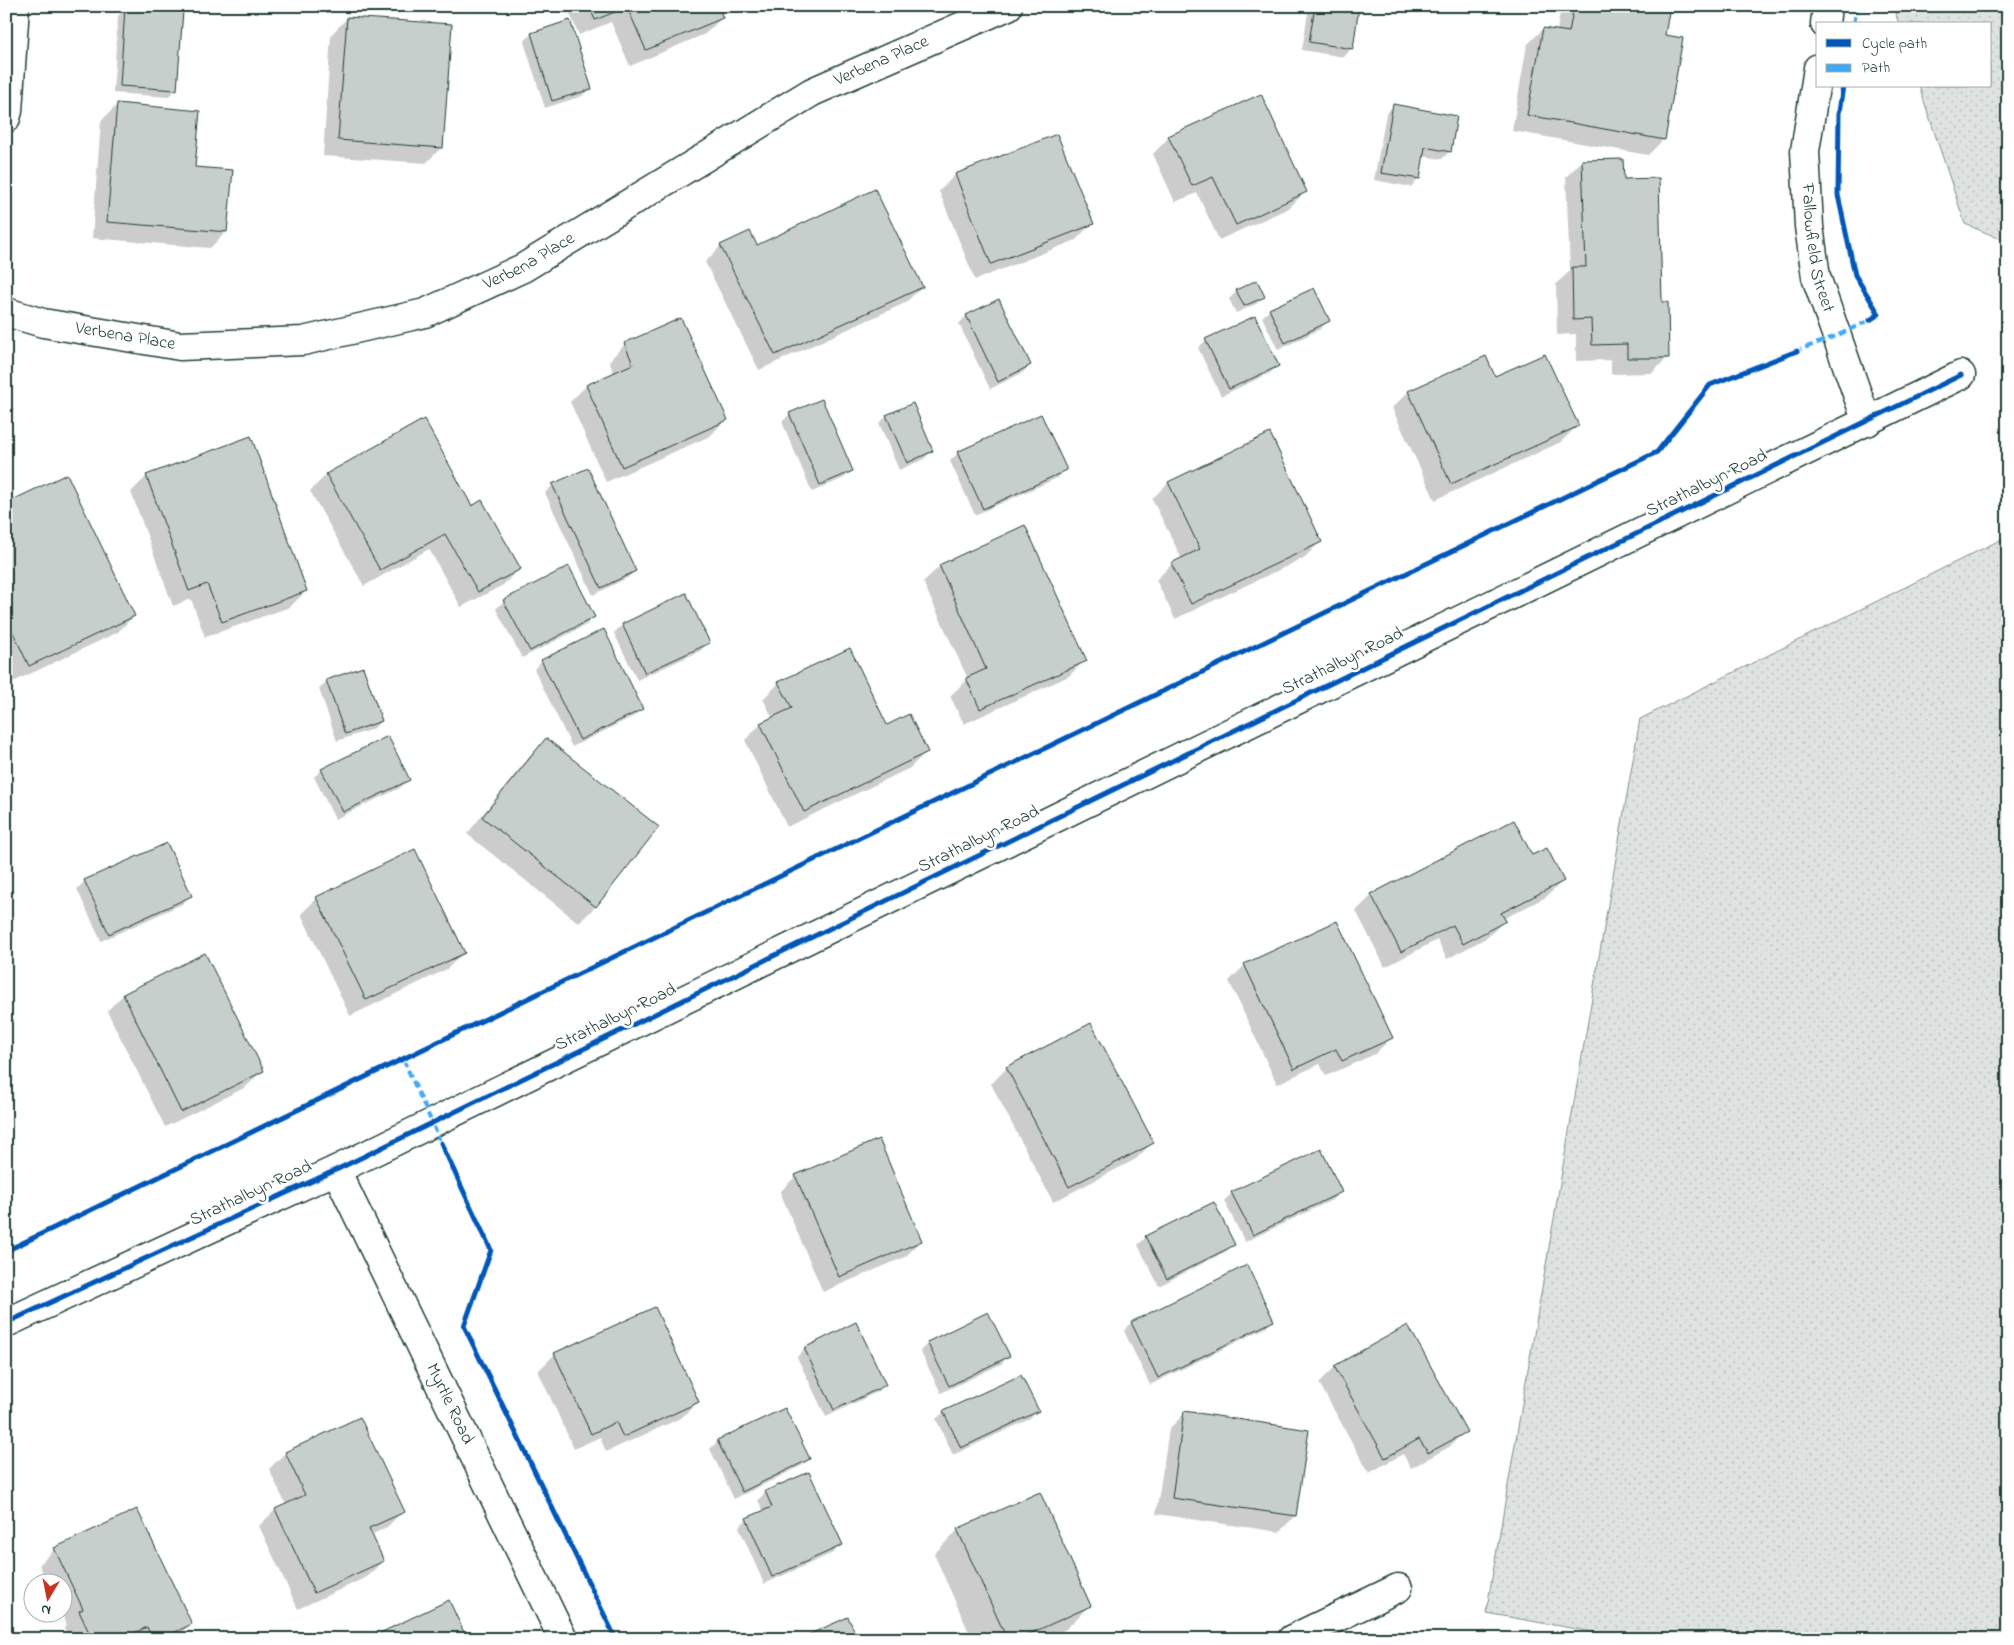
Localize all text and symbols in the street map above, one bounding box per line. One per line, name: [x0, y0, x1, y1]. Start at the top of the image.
legend: [1816, 22, 1992, 88]
street label: Verbena Place: [829, 29, 934, 94]
text: Cycle path: [1862, 33, 1927, 56]
text: Path: [1862, 57, 1890, 79]
street label: Fallowfield Street: [1794, 182, 1841, 316]
street label: Verbena Place: [478, 226, 581, 298]
street label: Verbena Place: [72, 315, 178, 358]
street label: Strathalbyn Road: [1642, 443, 1772, 525]
street label: Strathalbyn Road: [1278, 621, 1408, 703]
street label: Strathalbyn Road: [914, 799, 1044, 881]
street label: Strathalbyn Road: [551, 977, 681, 1059]
street label: Strathalbyn Road: [186, 1154, 316, 1234]
street label: Myrtle Road: [419, 1359, 480, 1449]
north arrow: [22, 1572, 72, 1622]
text: N: [40, 1598, 52, 1620]

